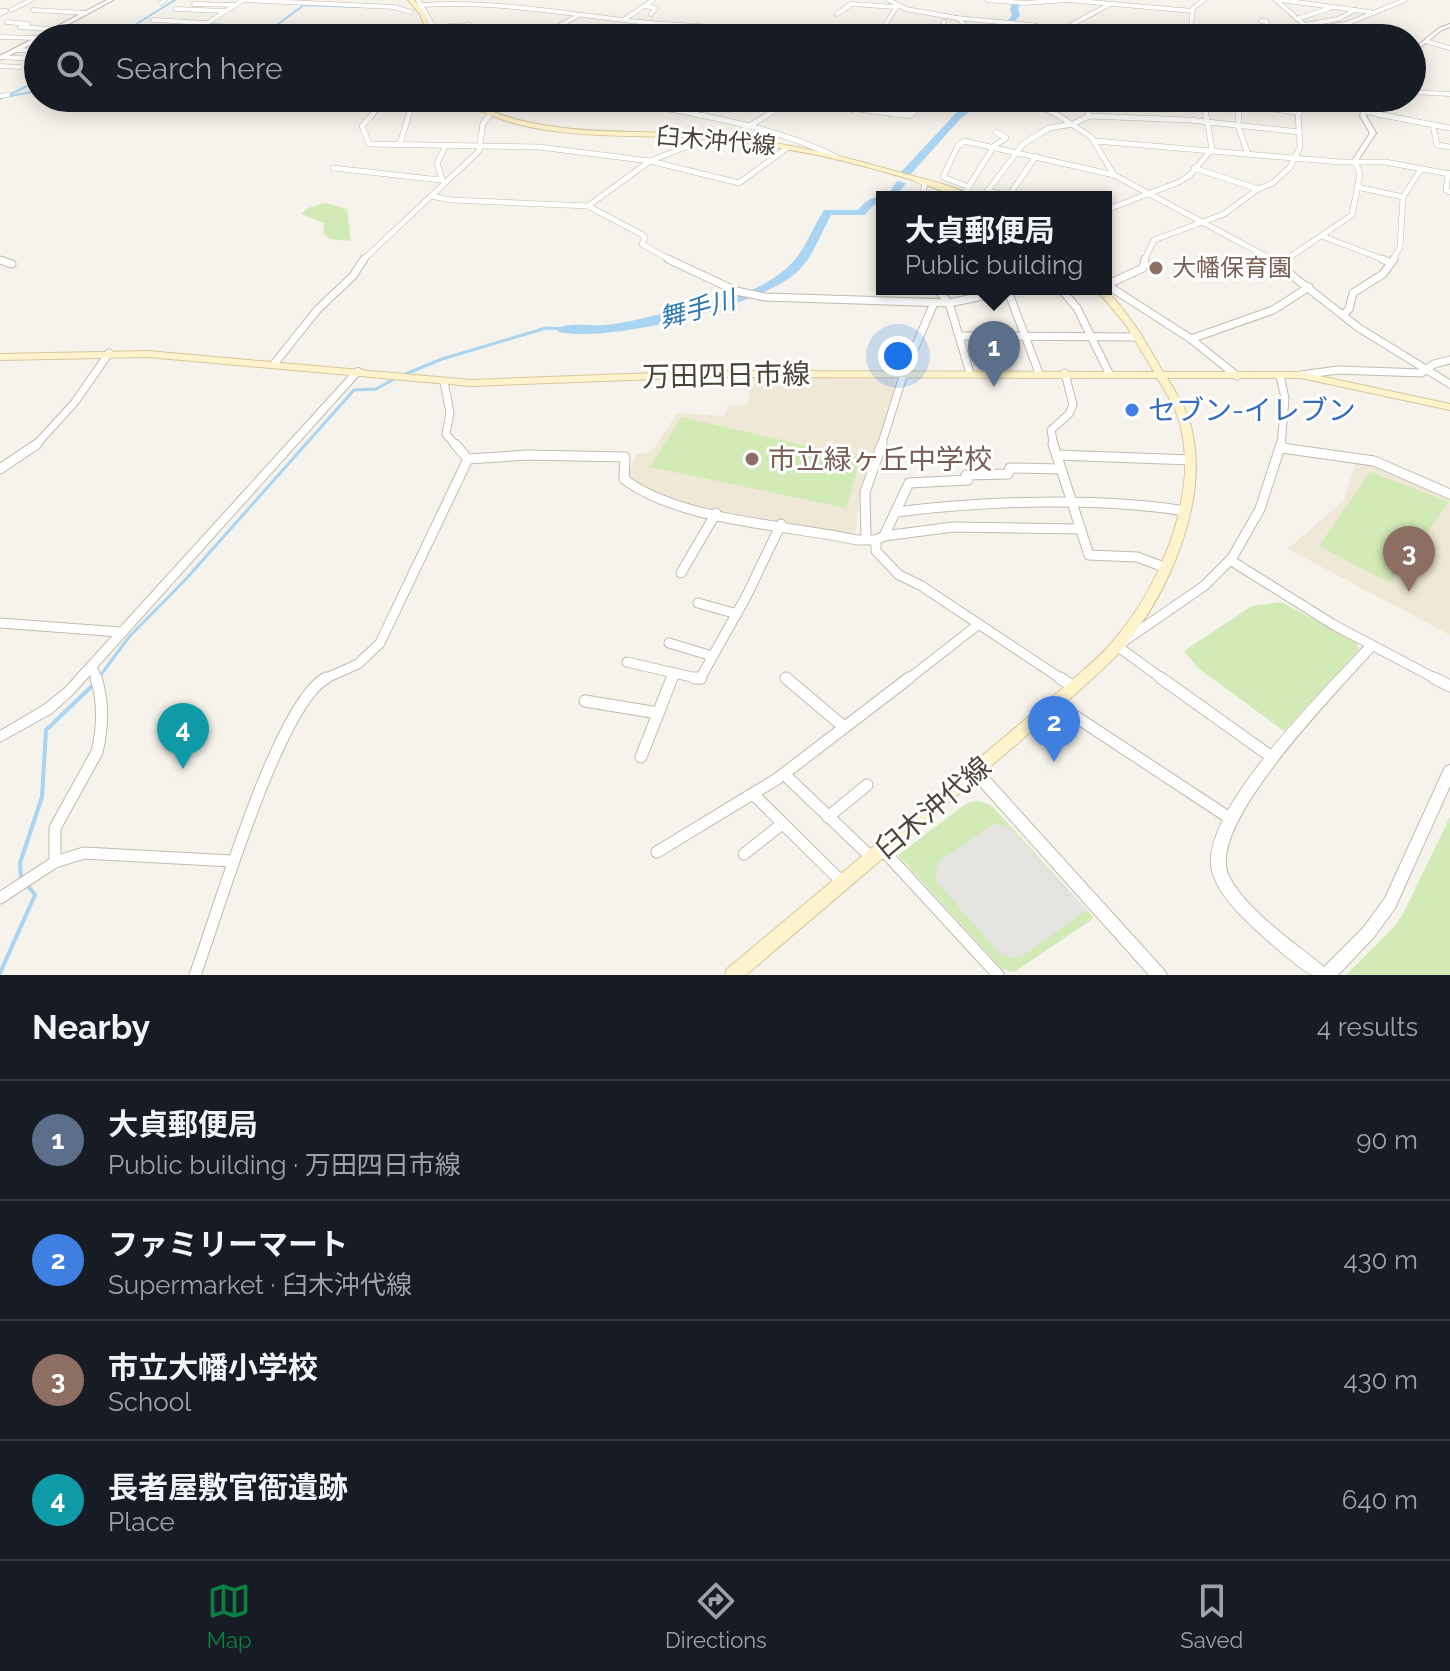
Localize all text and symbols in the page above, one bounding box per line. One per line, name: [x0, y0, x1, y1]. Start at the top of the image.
search box: [24, 24, 1426, 112]
icon: search: [52, 46, 96, 90]
text: Search here: [116, 51, 283, 86]
street label: 臼木沖代線: [655, 121, 777, 160]
popup: [876, 191, 1112, 295]
text: 大貞郵便局: [905, 213, 1055, 248]
text: Public building: [905, 250, 1083, 280]
place label: 大幡保育園: [1172, 253, 1292, 282]
marker: 大幡保育園: [1147, 259, 1165, 277]
water label: 舞手川: [655, 284, 741, 334]
pin: 1: [968, 321, 1020, 387]
your location: [878, 336, 918, 376]
street label: 万田四日市線: [642, 358, 810, 393]
place label: セブン-イレブン: [1148, 394, 1356, 427]
marker: セブン-イレブン: [1123, 401, 1141, 419]
place label: 市立緑ヶ丘中学校: [768, 443, 992, 476]
marker: 市立緑ヶ丘中学校: [743, 450, 761, 468]
pin: 3: [1383, 526, 1435, 592]
pin: 2: [1028, 696, 1080, 762]
pin: 4: [157, 703, 209, 769]
street label: 臼木沖代線: [869, 750, 998, 865]
text: Nearby: [32, 1007, 150, 1047]
text: 4 results: [1317, 1012, 1418, 1042]
text: 大貞郵便局: [108, 1107, 258, 1142]
text: 1: [52, 1125, 64, 1155]
text: 90 m: [1356, 1125, 1418, 1155]
text: Public building · 万田四日市線: [108, 1150, 461, 1180]
text: ファミリーマート: [108, 1227, 348, 1262]
text: 2: [51, 1245, 65, 1275]
text: 430 m: [1343, 1245, 1418, 1275]
text: Supermarket · 臼木沖代線: [108, 1270, 412, 1300]
text: 市立大幡小学校: [108, 1350, 318, 1385]
text: 3: [51, 1365, 65, 1395]
text: 430 m: [1343, 1365, 1418, 1395]
text: School: [108, 1387, 191, 1417]
text: 長者屋敷官衙遺跡: [108, 1470, 348, 1505]
text: 4: [51, 1485, 65, 1515]
text: 640 m: [1342, 1485, 1418, 1515]
text: Place: [108, 1507, 175, 1537]
tab: Map: [207, 1579, 252, 1653]
tab: Directions: [665, 1579, 767, 1653]
tab: Saved: [1180, 1579, 1243, 1653]

